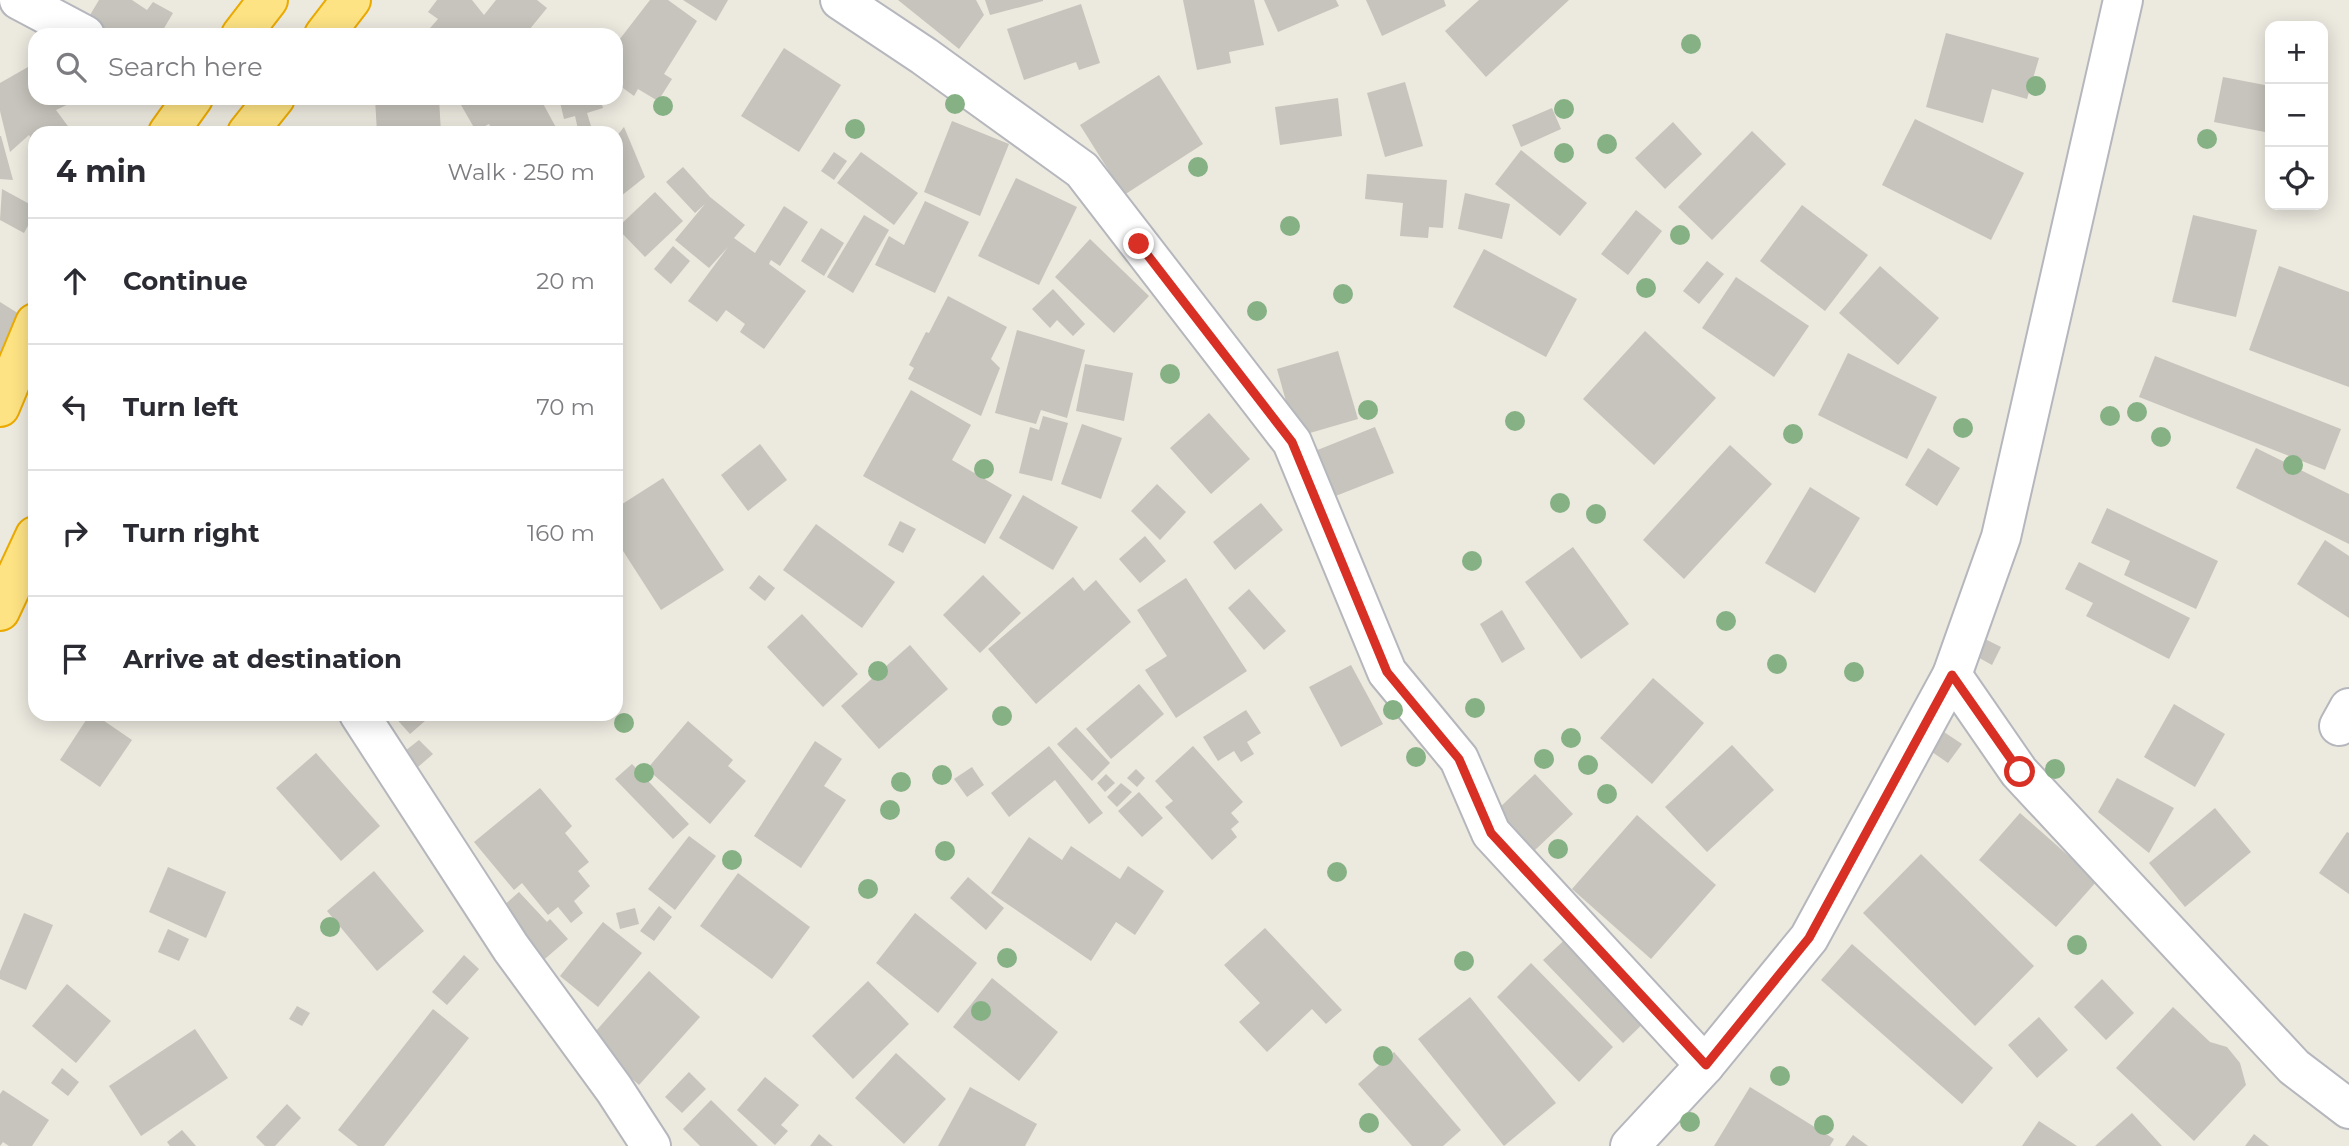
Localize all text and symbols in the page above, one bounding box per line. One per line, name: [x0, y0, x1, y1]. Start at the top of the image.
map controls: [2265, 21, 2328, 210]
button: +: [2265, 21, 2328, 84]
search box: [28, 28, 623, 105]
icon: search: [52, 48, 90, 86]
text: Search here: [108, 51, 263, 83]
button: −: [2265, 84, 2328, 147]
button: locate: [2265, 147, 2328, 210]
text: 4 min: [56, 153, 146, 190]
text: Walk · 250 m: [448, 158, 595, 186]
route end: [1123, 228, 1154, 259]
icon: ahead: [56, 262, 94, 300]
text: Continue: [123, 265, 248, 297]
text: 20 m: [536, 267, 595, 295]
icon: left: [56, 388, 94, 426]
text: Turn left: [123, 391, 239, 423]
text: 70 m: [536, 393, 595, 421]
icon: right: [56, 514, 94, 552]
text: Turn right: [123, 517, 259, 549]
text: 160 m: [527, 519, 595, 547]
icon: arrive: [56, 640, 94, 678]
text: Arrive at destination: [123, 643, 402, 675]
route start: [2004, 756, 2035, 787]

